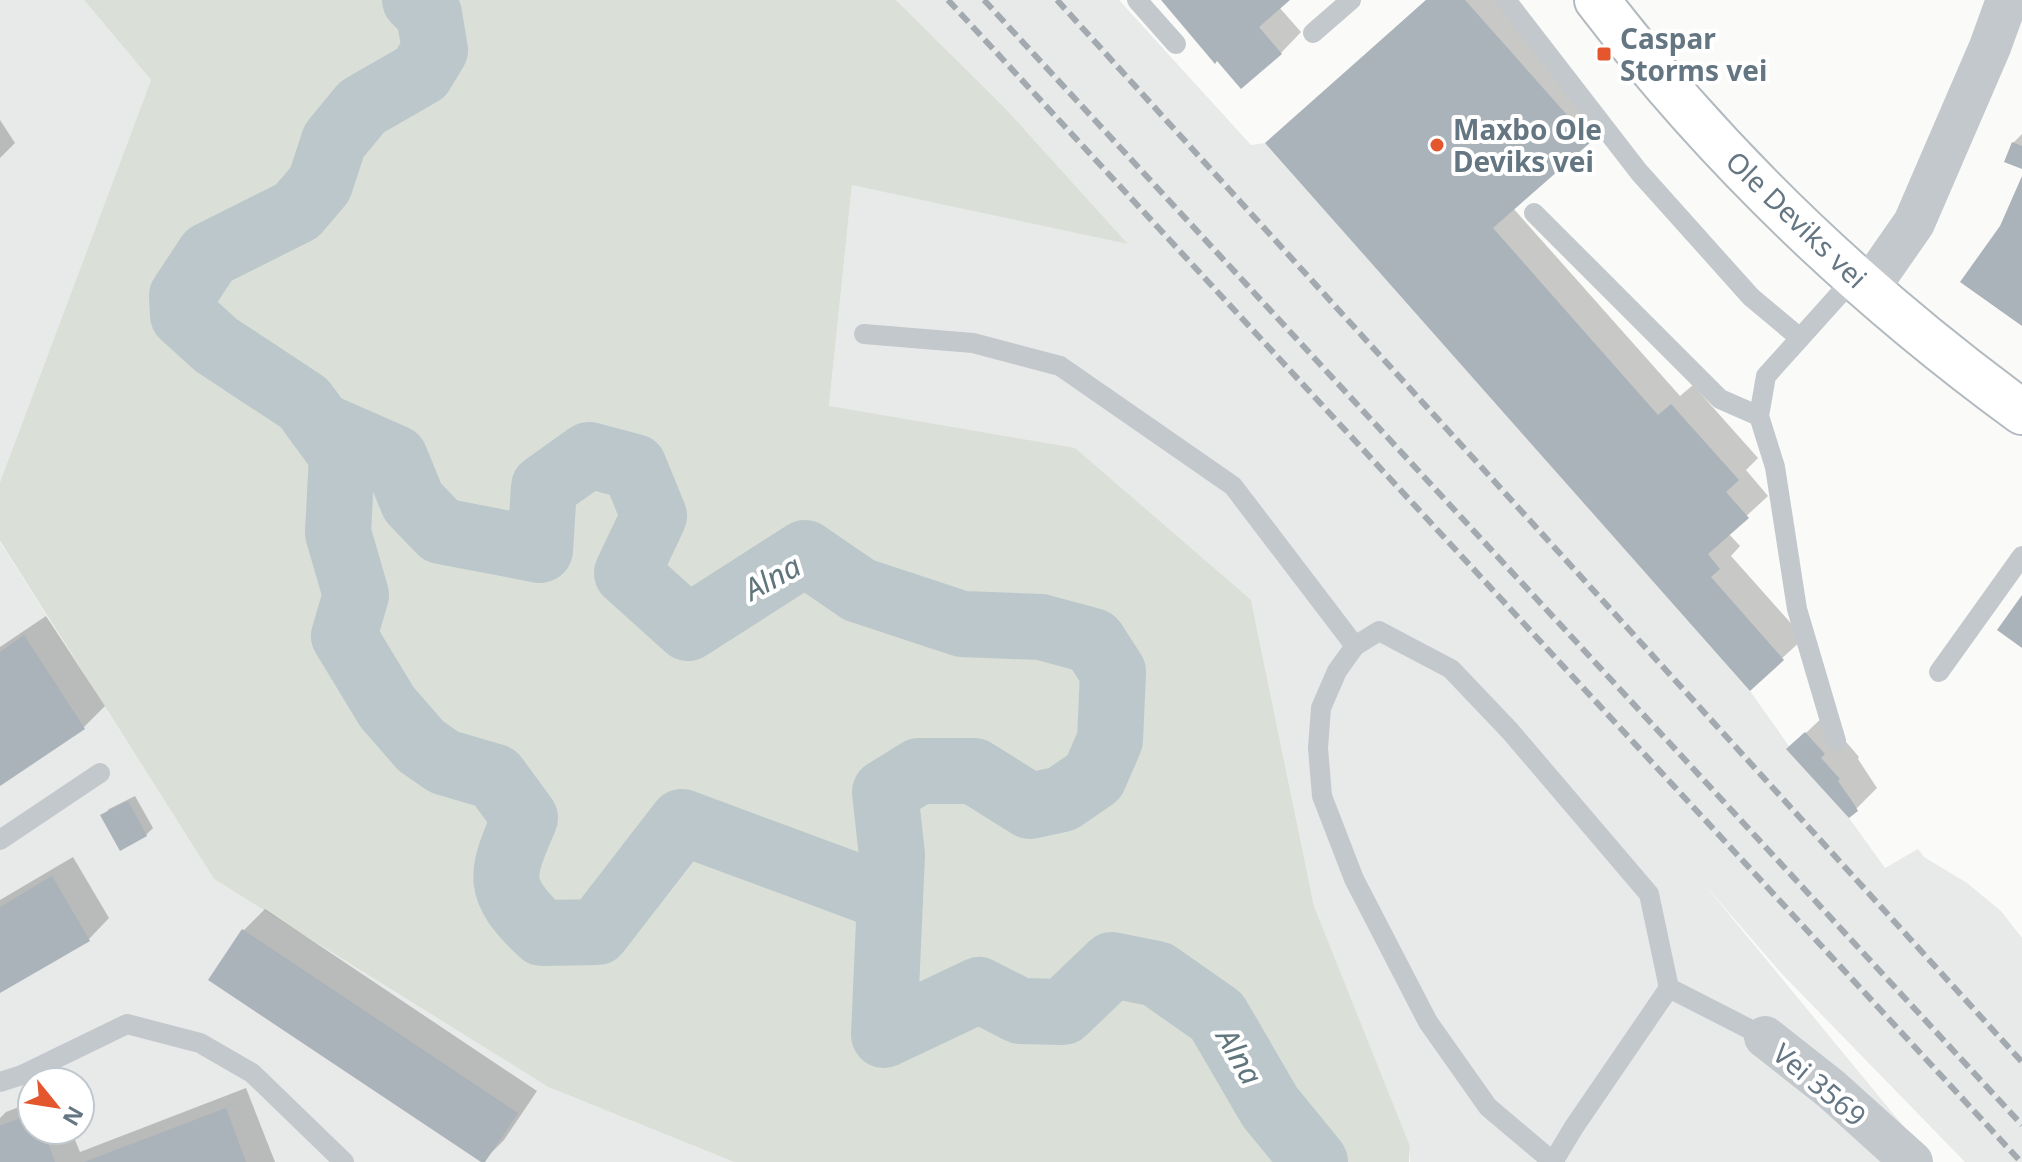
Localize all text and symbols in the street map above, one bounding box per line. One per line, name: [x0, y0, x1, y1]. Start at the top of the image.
place label: Caspar Storms vei: [1620, 19, 1767, 89]
marker: Caspar Storms vei: [1595, 45, 1613, 63]
place label: Maxbo Ole Deviks vei: [1453, 110, 1602, 180]
marker: Maxbo Ole Deviks vei: [1428, 136, 1446, 154]
street label: Ole Deviks vei: [1718, 142, 1876, 296]
water label: Alna: [735, 545, 808, 610]
water label: Alna: [1206, 1018, 1273, 1092]
street label: Vei 3569: [1765, 1034, 1875, 1134]
north arrow: [16, 1066, 96, 1146]
text: N: [57, 1101, 92, 1132]

